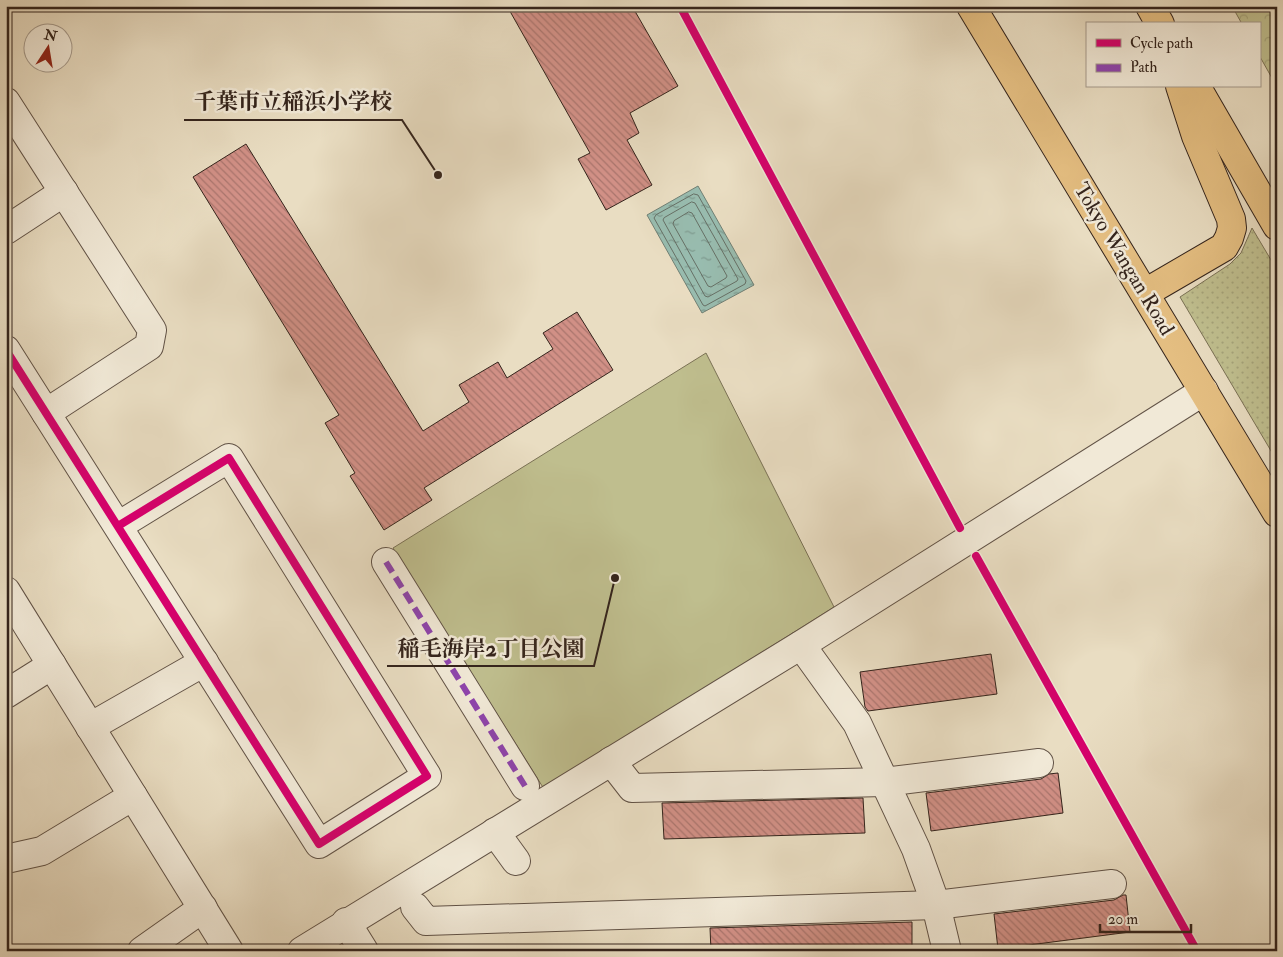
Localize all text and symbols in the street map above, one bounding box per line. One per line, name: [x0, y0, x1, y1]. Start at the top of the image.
north arrow: [22, 22, 72, 72]
legend: [1086, 22, 1260, 88]
text: N: [42, 26, 59, 45]
text: Cycle path: [1130, 34, 1193, 54]
text: Path: [1130, 58, 1157, 77]
callout: 千葉市立稲浜小学校: [184, 83, 402, 120]
text: 千葉市立稲浜小学校: [194, 88, 392, 116]
street label: Tokyo Wangan Road: [1068, 178, 1181, 341]
callout: 稲毛海岸2丁目公園: [387, 629, 594, 666]
text: 稲毛海岸2丁目公園: [397, 635, 585, 663]
scale bar: [1100, 902, 1192, 934]
text: 20 m: [1108, 910, 1138, 929]

